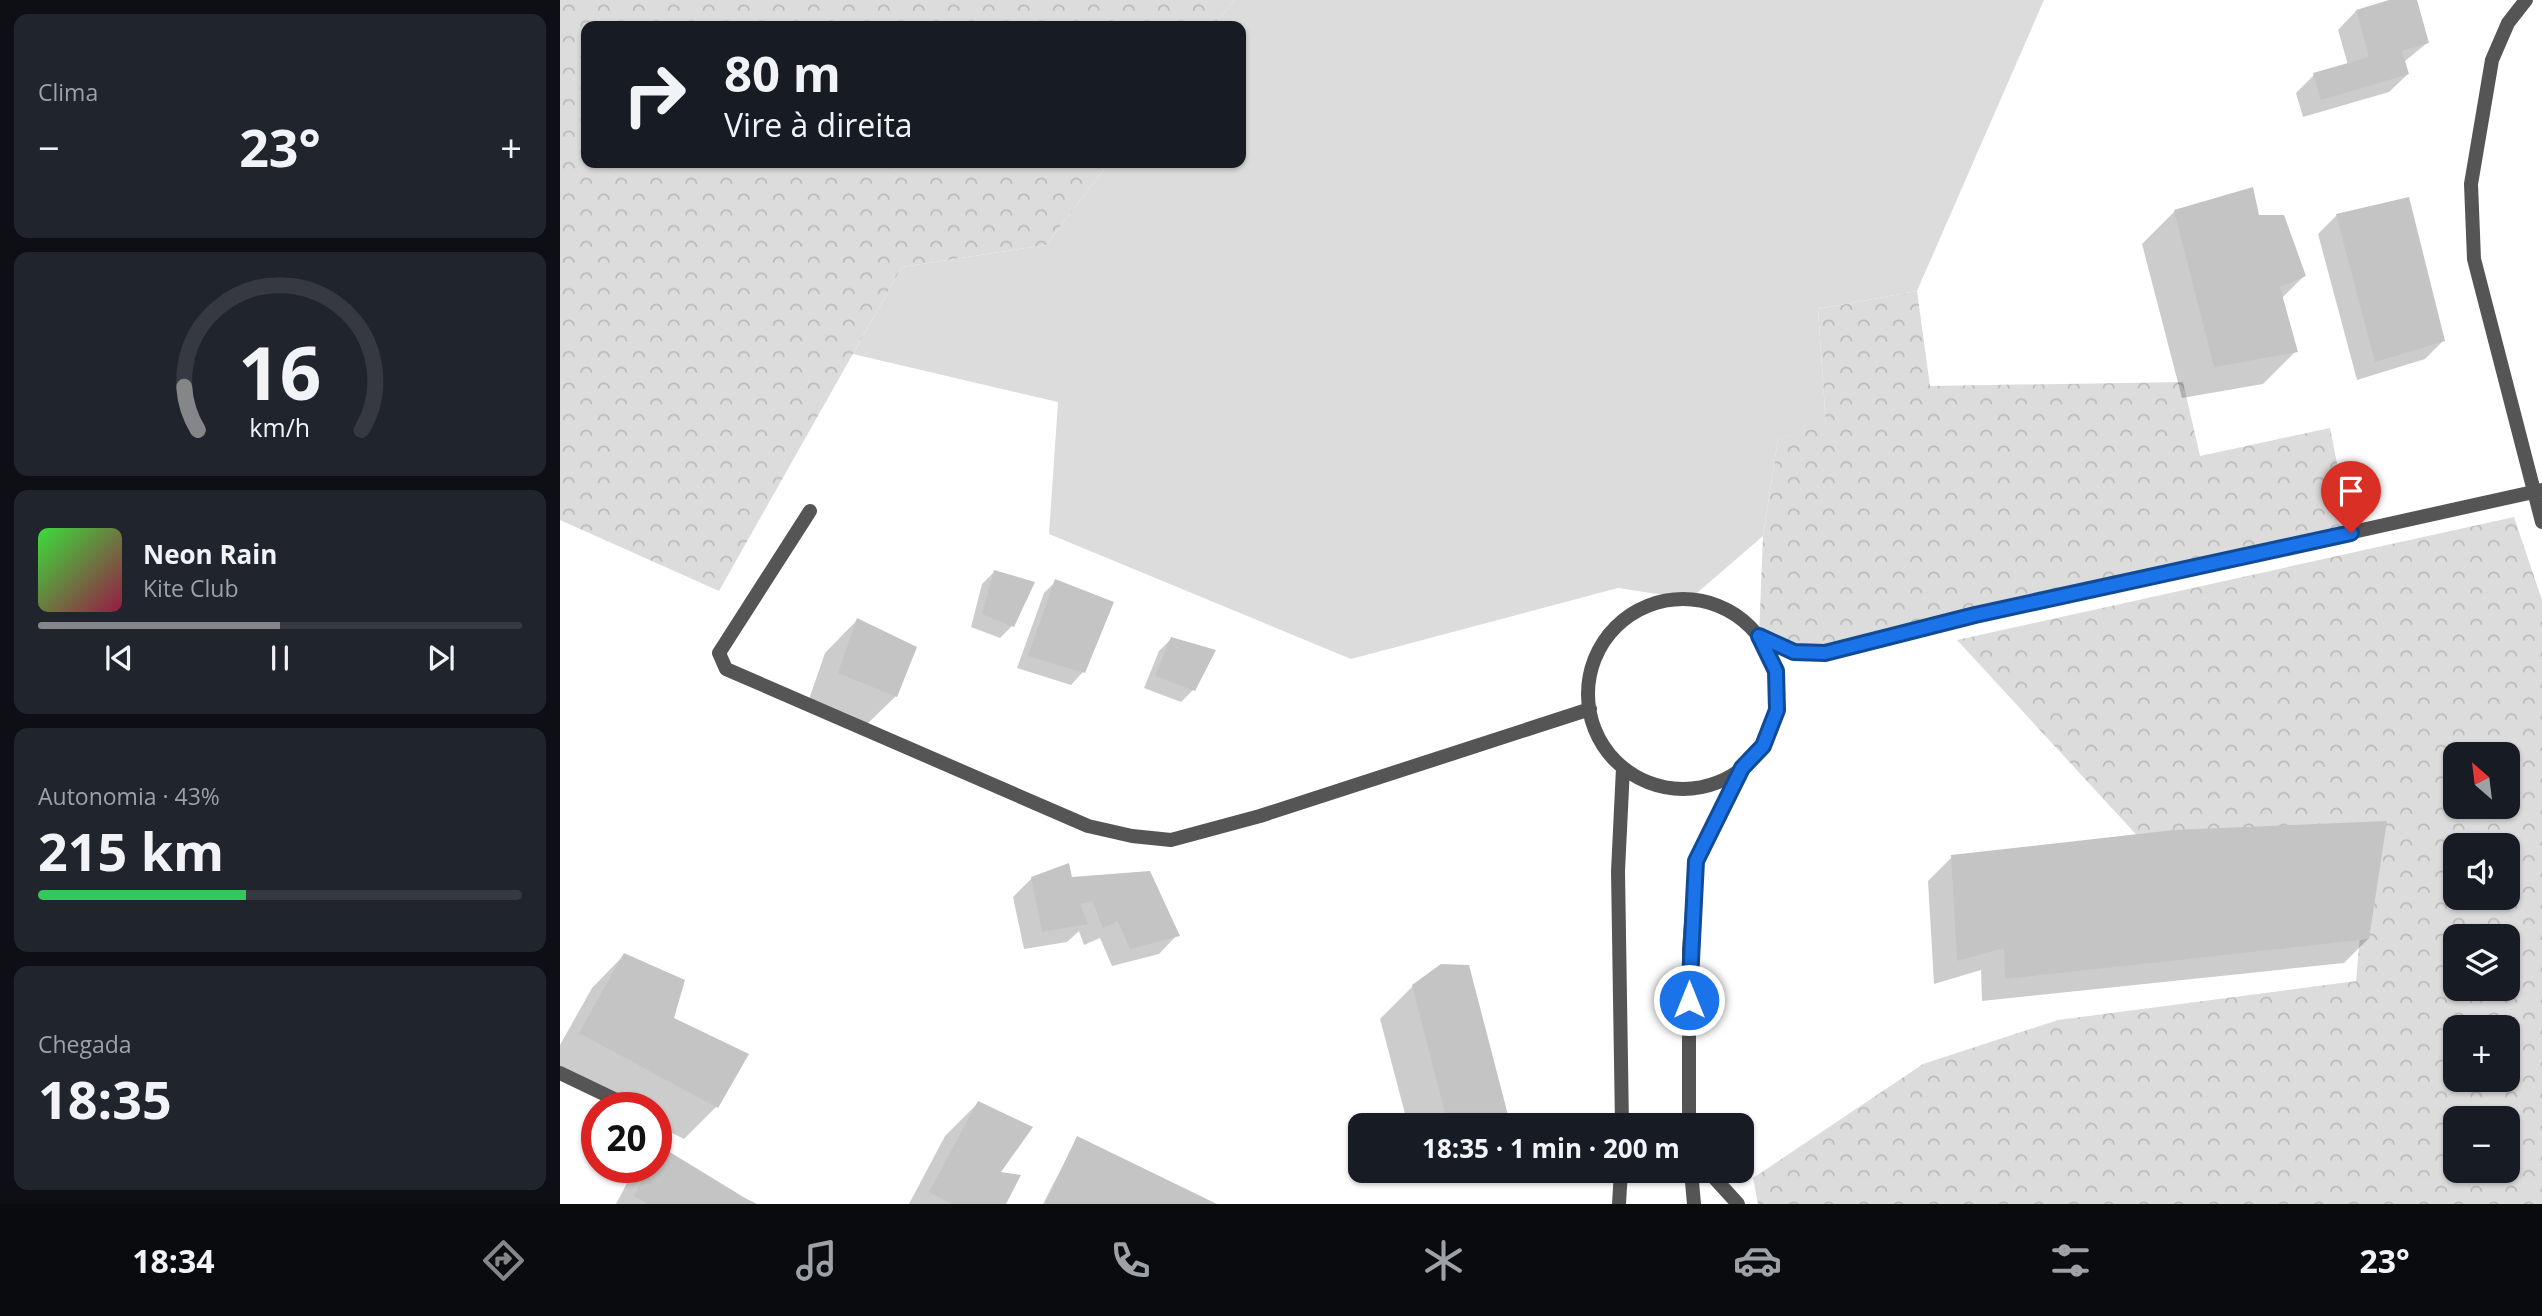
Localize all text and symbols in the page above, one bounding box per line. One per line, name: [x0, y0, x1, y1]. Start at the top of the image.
text: 80 m: [724, 40, 841, 106]
icon: right: [609, 49, 700, 140]
text: Clima: [38, 76, 98, 108]
text: Vire à direita: [724, 103, 913, 146]
text: 23°: [239, 111, 321, 182]
text: −: [38, 121, 60, 173]
text: +: [500, 121, 522, 173]
text: 16: [238, 322, 322, 421]
text: km/h: [250, 410, 310, 444]
pin: [2321, 461, 2381, 533]
icon: arrive: [2332, 472, 2370, 510]
text: Neon Rain: [143, 536, 277, 572]
text: Kite Club: [143, 572, 238, 604]
icon: previous: [100, 639, 138, 677]
icon: pause: [261, 639, 299, 677]
icon: next: [422, 639, 460, 677]
north arrow: [2443, 742, 2520, 819]
map controls: [2443, 742, 2520, 1183]
text: Autonomia · 43%: [38, 780, 220, 812]
text: 215 km: [38, 815, 224, 886]
button: sound: [2443, 833, 2520, 910]
button: layers: [2443, 924, 2520, 1001]
position arrow: [1652, 963, 1726, 1037]
button: +: [2443, 1015, 2520, 1092]
text: Chegada: [38, 1028, 132, 1060]
text: 18:35: [38, 1063, 172, 1134]
speed limit sign: 20: [581, 1092, 672, 1183]
button: −: [2443, 1106, 2520, 1183]
text: 18:35 · 1 min · 200 m: [1422, 1130, 1680, 1166]
icon: directions: [479, 1236, 528, 1285]
icon: music: [792, 1236, 841, 1285]
icon: phone: [1106, 1236, 1155, 1285]
icon: climate: [1419, 1236, 1468, 1285]
icon: car: [1733, 1236, 1782, 1285]
icon: filters: [2046, 1236, 2095, 1285]
text: 18:34: [132, 1239, 215, 1282]
text: 23°: [2359, 1239, 2410, 1282]

